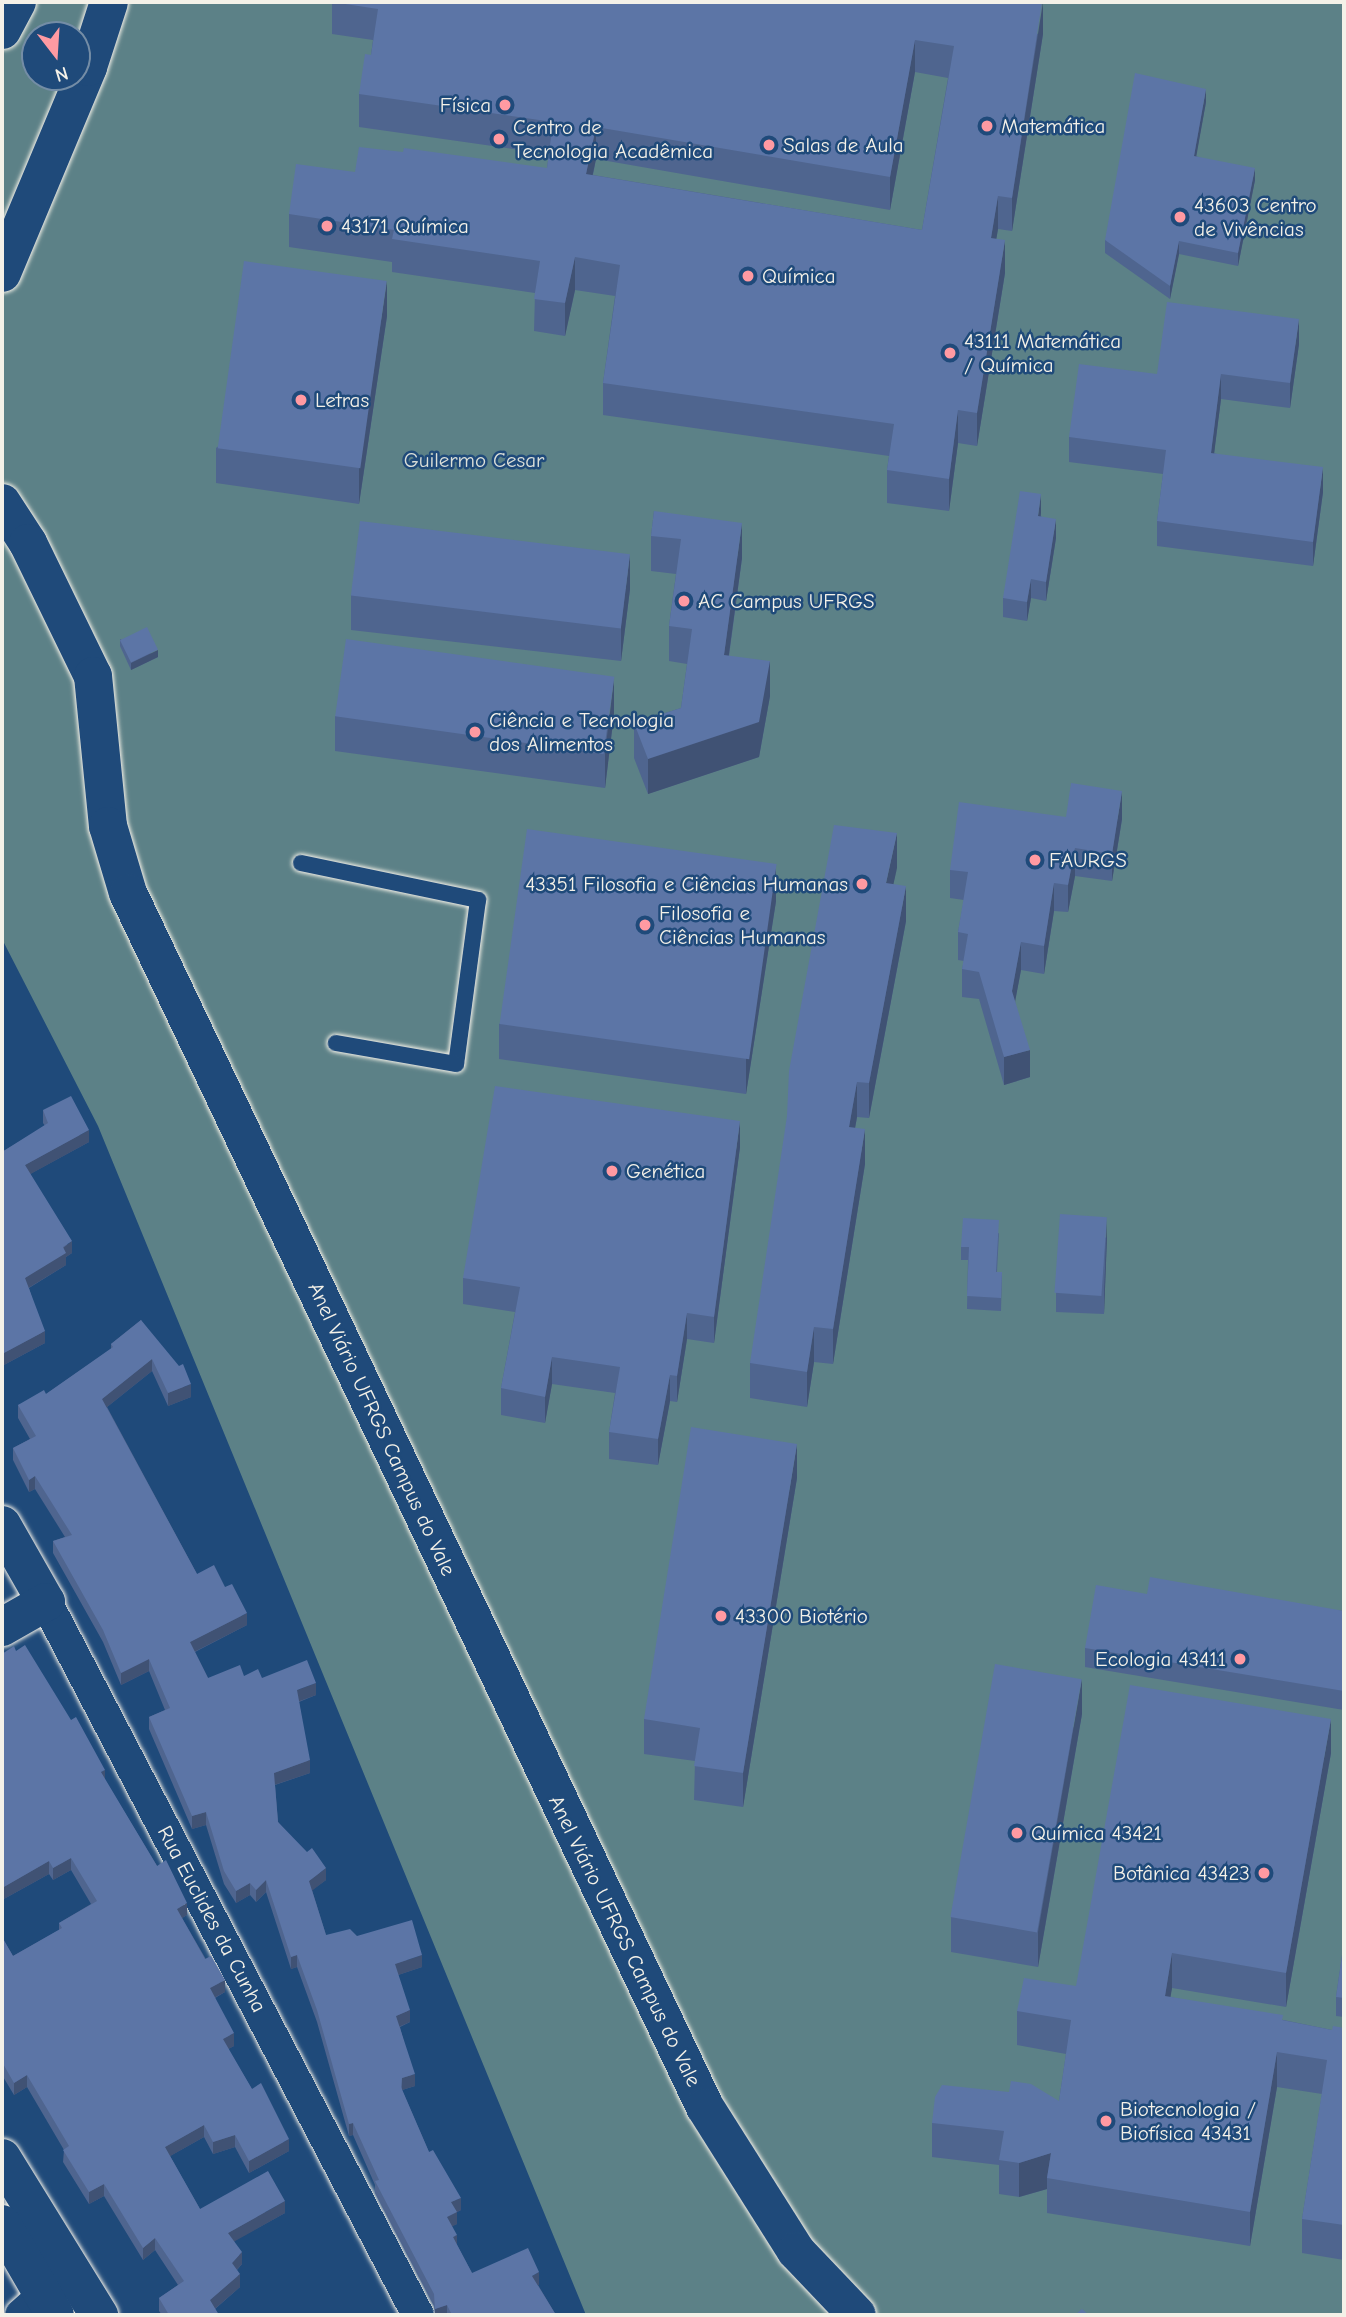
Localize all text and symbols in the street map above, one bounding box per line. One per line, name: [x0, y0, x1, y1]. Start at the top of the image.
north arrow: [21, 21, 91, 91]
text: N: [52, 62, 71, 86]
place label: Física: [440, 92, 491, 118]
marker: Física: [497, 97, 513, 113]
place label: Matemática: [1001, 113, 1105, 139]
place label: Centro de Tecnologia Acadêmica: [513, 114, 713, 164]
marker: Matemática: [979, 118, 995, 134]
marker: Centro de Tecnologia Acadêmica: [491, 131, 507, 147]
place label: Salas de Aula: [783, 132, 904, 158]
marker: Salas de Aula: [761, 137, 777, 153]
place label: 43603 Centro de Vivências: [1194, 192, 1317, 242]
marker: 43603 Centro de Vivências: [1172, 209, 1188, 225]
place label: 43171 Química: [341, 213, 469, 239]
marker: 43171 Química: [319, 218, 335, 234]
place label: Química: [762, 263, 835, 289]
marker: Química: [740, 268, 756, 284]
place label: 43111 Matemática / Química: [964, 328, 1121, 378]
marker: 43111 Matemática / Química: [942, 345, 958, 361]
place label: Letras: [315, 387, 369, 413]
marker: Letras: [293, 392, 309, 408]
park label: Guilermo Cesar: [404, 447, 544, 473]
place label: AC Campus UFRGS: [698, 588, 875, 614]
marker: AC Campus UFRGS: [676, 593, 692, 609]
place label: Ciência e Tecnologia dos Alimentos: [489, 707, 674, 757]
marker: Ciência e Tecnologia dos Alimentos: [467, 724, 483, 740]
place label: FAURGS: [1049, 847, 1127, 873]
marker: FAURGS: [1027, 852, 1043, 868]
place label: 43351 Filosofia e Ciências Humanas: [525, 871, 848, 897]
marker: 43351 Filosofia e Ciências Humanas: [854, 876, 870, 892]
place label: Filosofia e Ciências Humanas: [659, 900, 826, 950]
marker: Filosofia e Ciências Humanas: [637, 917, 653, 933]
place label: Genética: [626, 1158, 705, 1184]
marker: Genética: [604, 1163, 620, 1179]
street label: Anel Viário UFRGS Campus do Vale: [303, 1278, 461, 1580]
place label: 43300 Biotério: [735, 1603, 868, 1629]
marker: 43300 Biotério: [713, 1608, 729, 1624]
place label: Ecologia 43411: [1095, 1646, 1226, 1672]
marker: Ecologia 43411: [1232, 1651, 1248, 1667]
street label: Anel Viário UFRGS Campus do Vale: [543, 1791, 707, 2091]
place label: Química 43421: [1031, 1820, 1162, 1846]
street label: Rua Euclides da Cunha: [152, 1821, 272, 2017]
marker: Química 43421: [1009, 1825, 1025, 1841]
place label: Botânica 43423: [1113, 1860, 1250, 1886]
marker: Botânica 43423: [1256, 1865, 1272, 1881]
place label: Biotecnologia / Biofísica 43431: [1120, 2096, 1256, 2146]
marker: Biotecnologia / Biofísica 43431: [1098, 2113, 1114, 2129]

